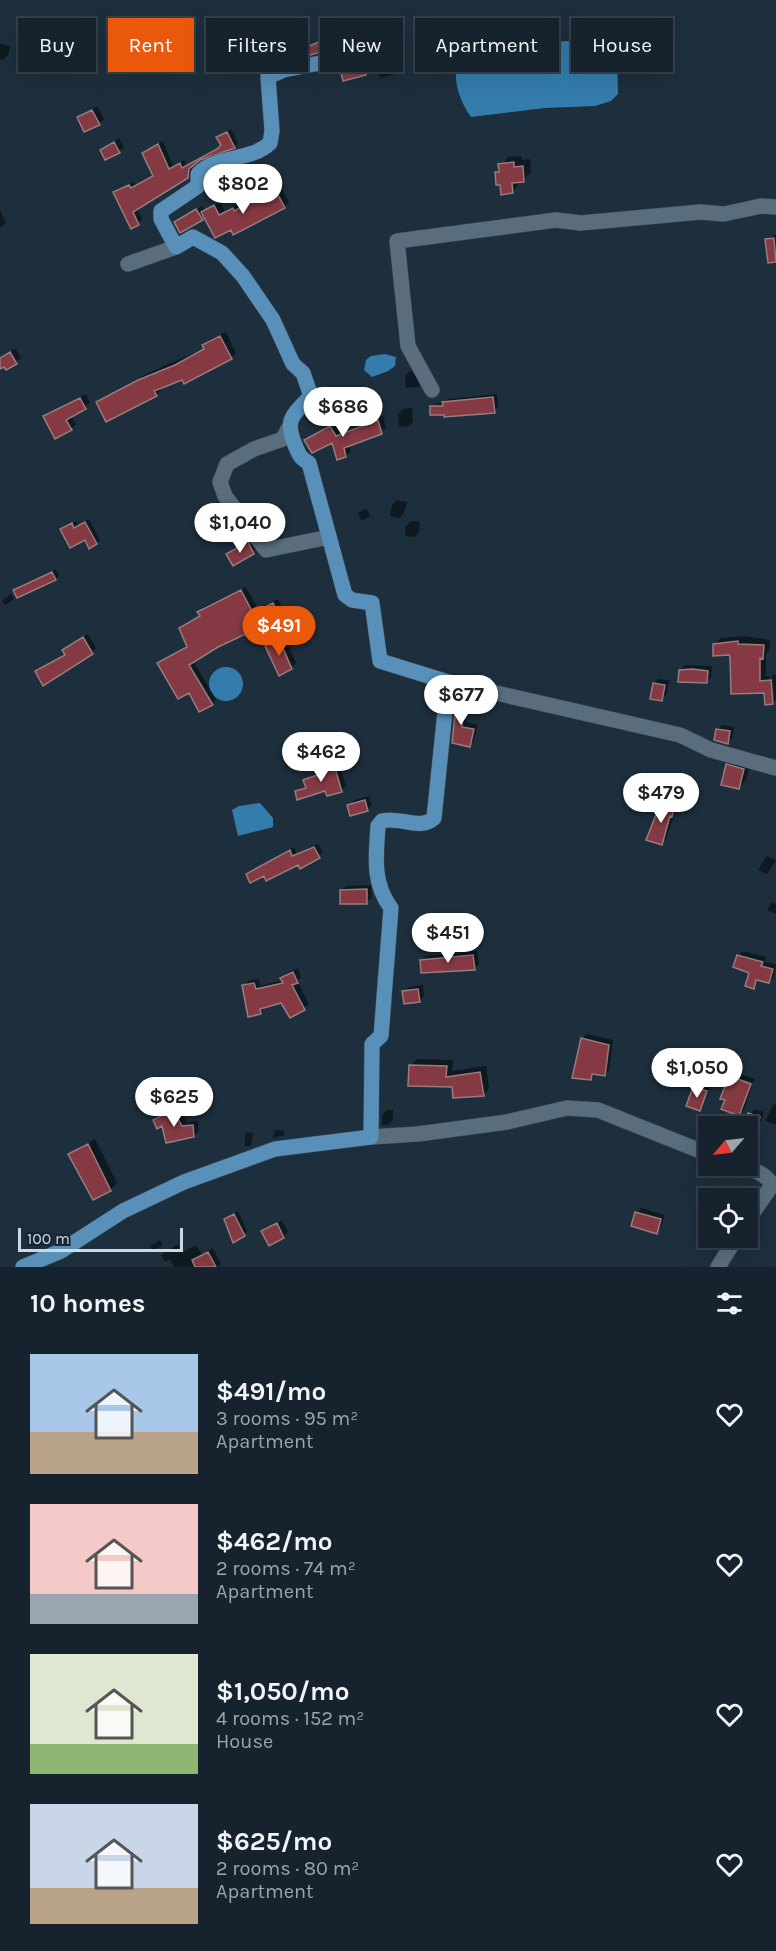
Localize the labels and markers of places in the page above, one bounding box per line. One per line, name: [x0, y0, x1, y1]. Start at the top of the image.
pin: $802: [207, 164, 279, 215]
pin: $686: [307, 387, 379, 438]
pin: $1,040: [191, 503, 289, 554]
pin: $491: [243, 606, 315, 657]
pin: $677: [425, 675, 497, 726]
pin: $462: [285, 732, 357, 783]
pin: $479: [625, 773, 697, 824]
pin: $451: [412, 913, 484, 964]
pin: $1,050: [648, 1048, 746, 1099]
pin: $625: [138, 1077, 210, 1128]

